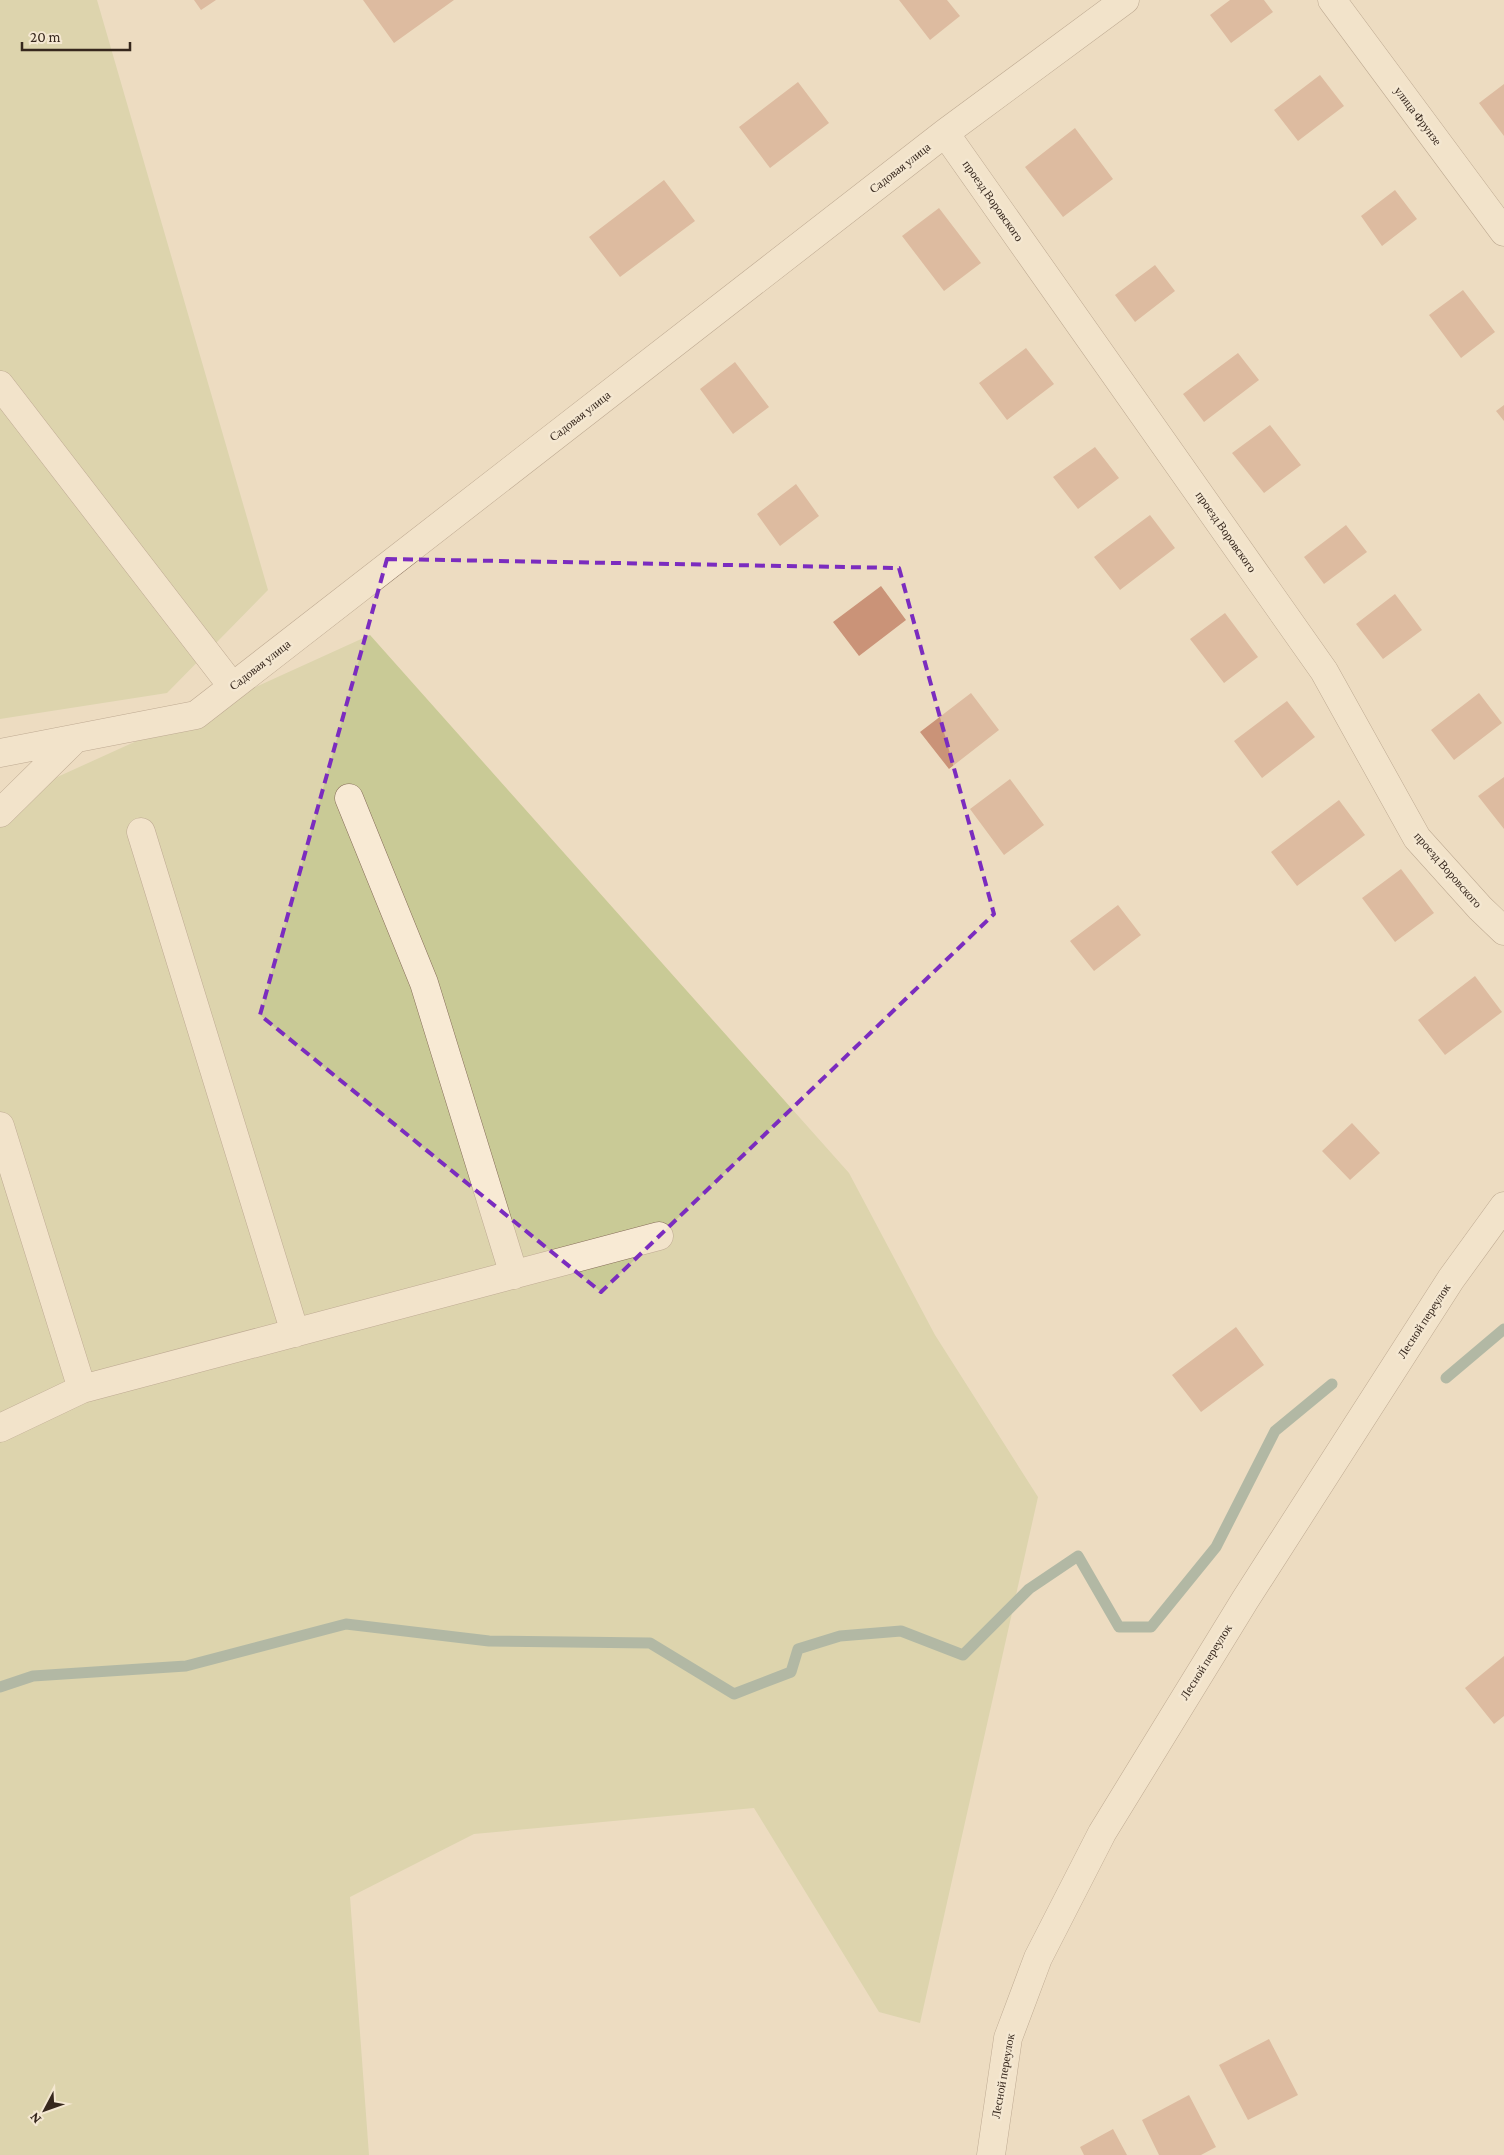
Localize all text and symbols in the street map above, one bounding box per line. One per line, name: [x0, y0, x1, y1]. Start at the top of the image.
scale bar: [22, 20, 130, 52]
text: 20 m: [30, 29, 61, 45]
street label: улица Фрунзе: [1391, 84, 1445, 148]
street label: Садовая улица: [867, 139, 934, 196]
street label: проезд Воровского: [960, 158, 1026, 244]
street label: Садовая улица: [547, 387, 614, 444]
street label: проезд Воровского: [1193, 489, 1259, 575]
street label: Садовая улица: [227, 636, 294, 693]
street label: проезд Воровского: [1411, 829, 1485, 911]
street label: Лесной переулок: [1395, 1281, 1453, 1361]
street label: Лесной переулок: [1177, 1622, 1235, 1702]
street label: Лесной переулок: [989, 2032, 1017, 2120]
north arrow: [20, 2085, 70, 2135]
text: N: [26, 2109, 44, 2127]

